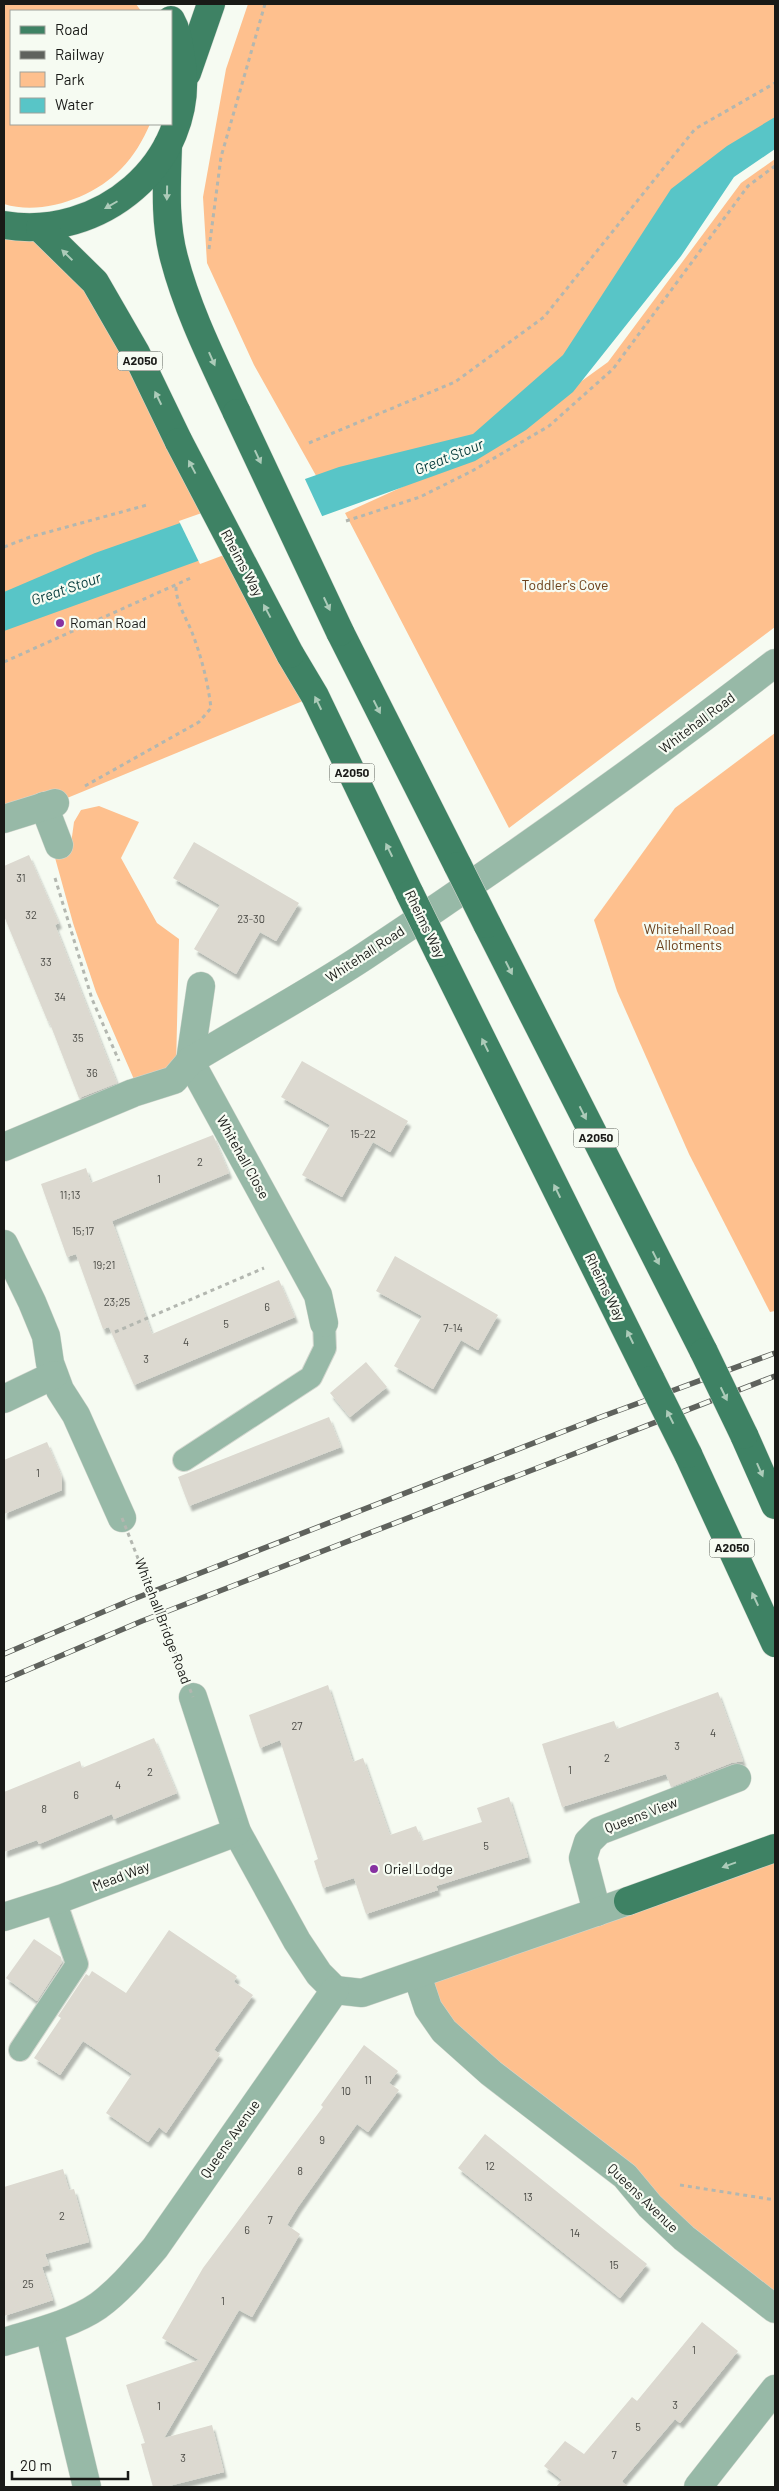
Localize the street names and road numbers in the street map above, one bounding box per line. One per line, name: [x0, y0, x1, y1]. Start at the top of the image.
road number: A2050: [118, 352, 162, 371]
street label: Rheims Way: [218, 526, 267, 600]
street label: Whitehall Road: [655, 689, 738, 757]
road number: A2050: [330, 764, 374, 782]
street label: Rheims Way: [402, 887, 449, 961]
street label: Whitehall Road: [322, 922, 407, 985]
street label: Whitehall Close: [213, 1112, 273, 1202]
road number: A2050: [574, 1128, 618, 1148]
street label: Rheims Way: [582, 1250, 629, 1324]
road number: A2050: [710, 1539, 754, 1558]
street label: Whitehall Bridge Road: [132, 1555, 195, 1686]
street label: Queens View: [602, 1793, 680, 1836]
street label: Mead Way: [90, 1857, 152, 1894]
street label: Queens Avenue: [196, 2096, 263, 2181]
street label: Queens Avenue: [604, 2160, 682, 2236]

